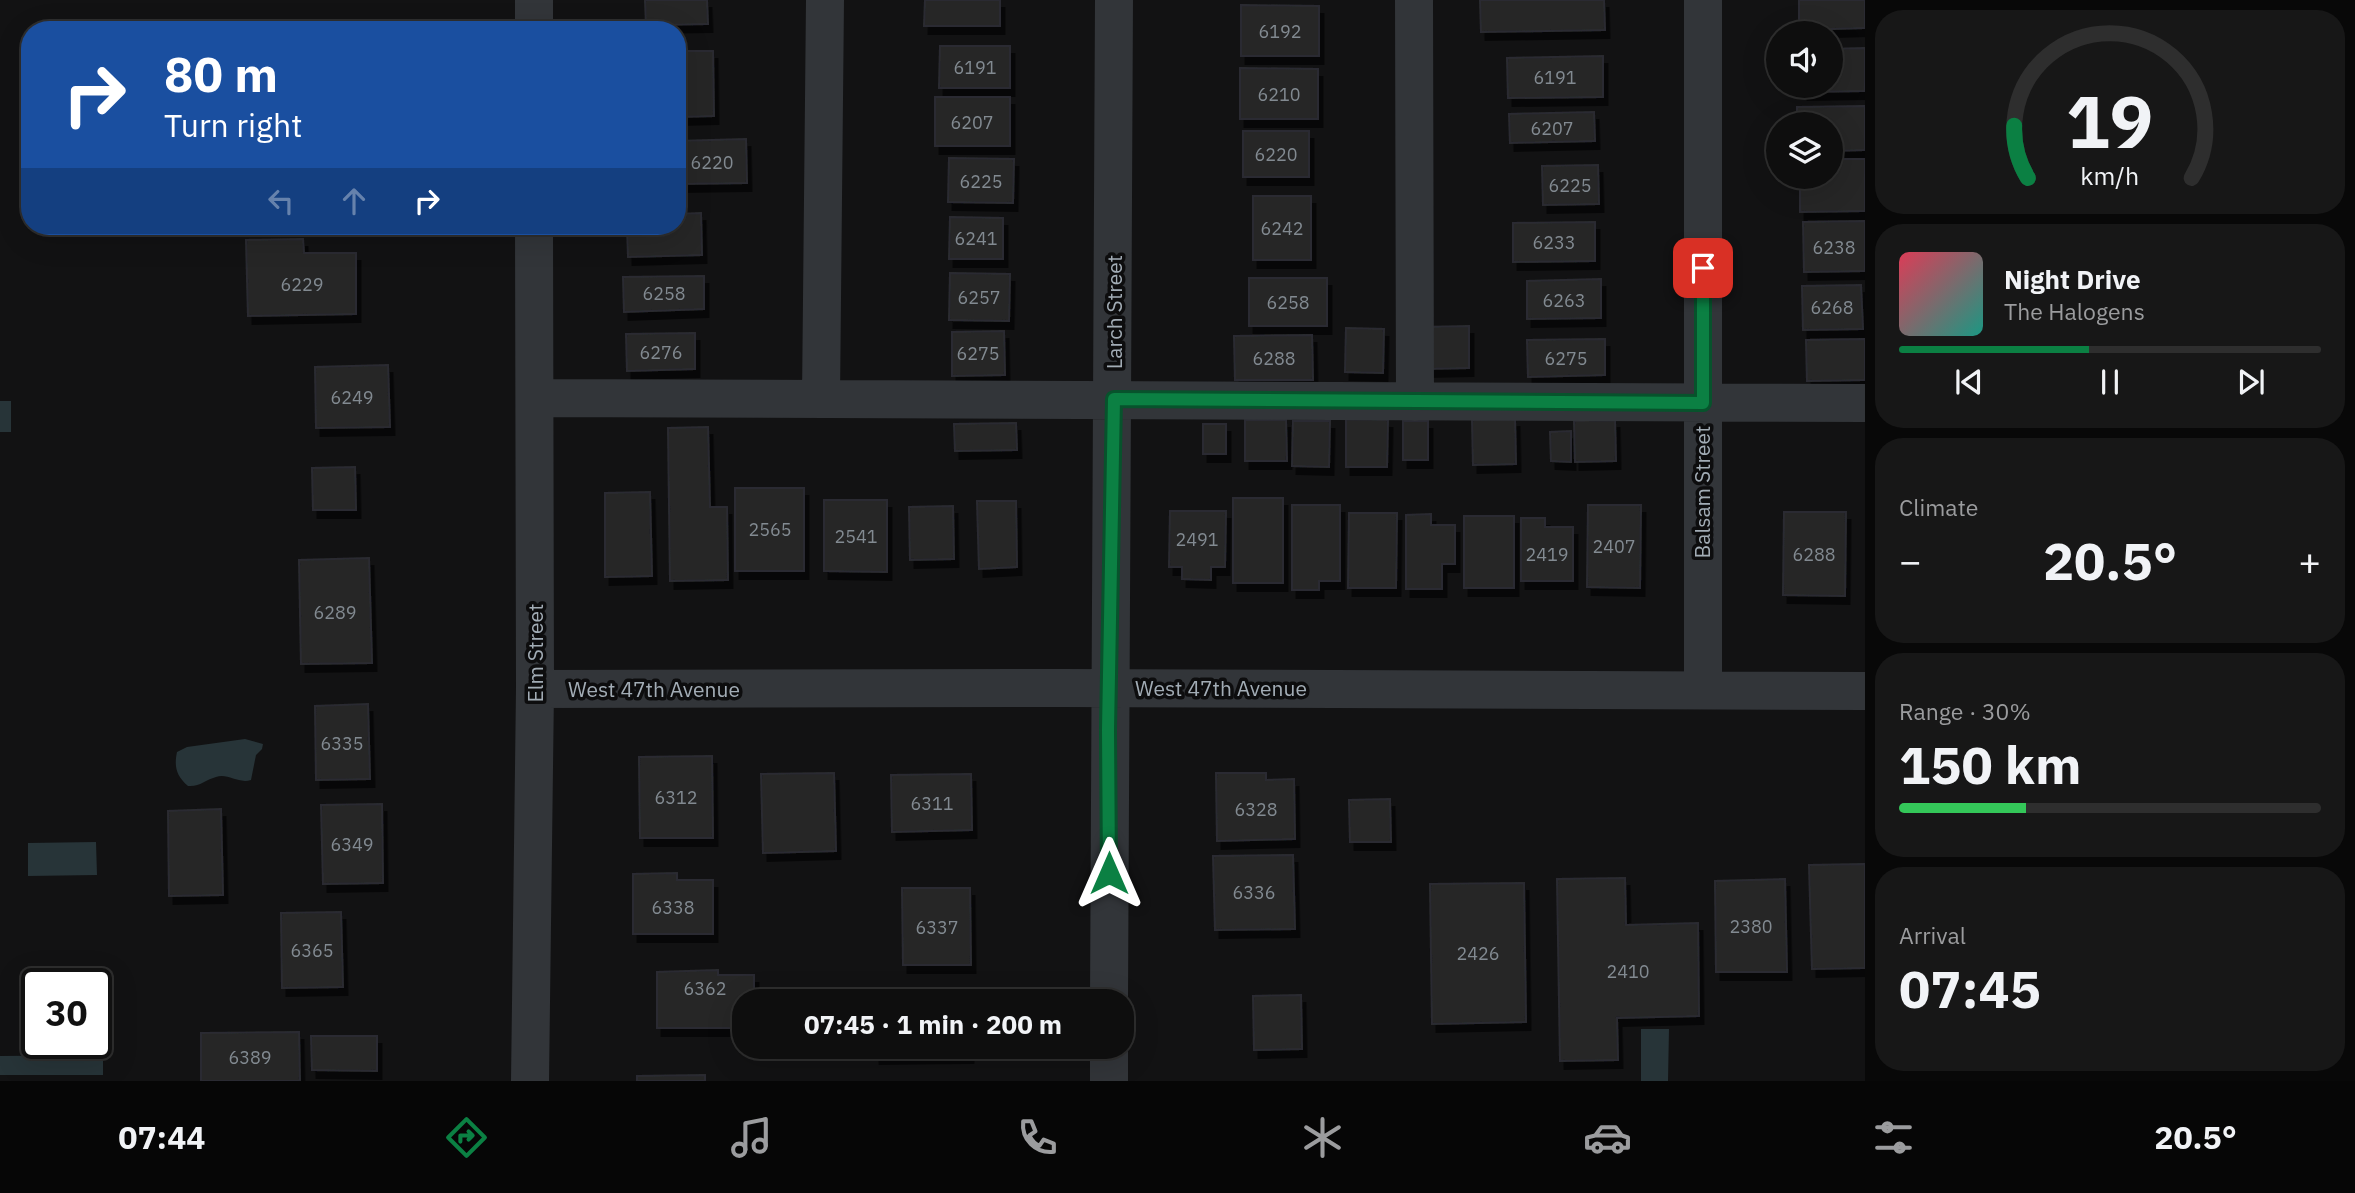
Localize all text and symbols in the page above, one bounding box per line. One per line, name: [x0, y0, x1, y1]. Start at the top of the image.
house number: 6192: [1258, 20, 1302, 43]
map controls: [1766, 21, 1843, 189]
button: sound: [1766, 21, 1843, 98]
text: 80 m: [164, 42, 278, 105]
icon: right: [49, 49, 140, 140]
house number: 6191: [953, 56, 997, 79]
house number: 6191: [1533, 66, 1577, 89]
text: 19: [2066, 73, 2154, 168]
house number: 6210: [1257, 83, 1301, 106]
text: Turn right: [164, 104, 302, 146]
house number: 6207: [950, 111, 994, 134]
button: layers: [1766, 112, 1843, 189]
house number: 6207: [1530, 117, 1574, 140]
house number: 6220: [1254, 143, 1298, 166]
house number: 6220: [690, 151, 734, 174]
text: km/h: [2081, 159, 2139, 192]
house number: 6225: [959, 170, 1003, 193]
house number: 6225: [1548, 174, 1592, 197]
icon: left: [262, 182, 300, 220]
icon: ahead: [335, 182, 373, 220]
icon: right: [408, 182, 446, 220]
house number: 6242: [1260, 217, 1304, 240]
house number: 6241: [954, 227, 998, 250]
house number: 6233: [1532, 231, 1576, 254]
house number: 6238: [1812, 236, 1856, 259]
pin: [1673, 238, 1733, 298]
icon: arrive: [1684, 249, 1722, 287]
street label: Larch Street: [1100, 255, 1128, 369]
text: Night Drive: [2004, 262, 2141, 296]
house number: 6229: [280, 273, 324, 296]
house number: 6258: [642, 282, 686, 305]
house number: 6257: [957, 286, 1001, 309]
house number: 6263: [1542, 289, 1586, 312]
house number: 6258: [1266, 291, 1310, 314]
house number: 6268: [1810, 296, 1854, 319]
text: The Halogens: [2004, 296, 2145, 326]
house number: 6276: [639, 341, 683, 364]
house number: 6275: [956, 342, 1000, 365]
house number: 6288: [1252, 347, 1296, 370]
house number: 6275: [1544, 347, 1588, 370]
icon: previous: [1950, 363, 1988, 401]
icon: pause: [2091, 363, 2129, 401]
icon: next: [2232, 363, 2270, 401]
house number: 6249: [330, 386, 374, 409]
street label: Balsam Street: [1688, 426, 1716, 558]
text: Climate: [1899, 492, 1978, 522]
house number: 2565: [748, 518, 792, 541]
house number: 2541: [834, 525, 878, 548]
text: 20.5°: [2043, 527, 2177, 594]
house number: 2491: [1175, 528, 1219, 551]
house number: 2407: [1592, 535, 1636, 558]
text: −: [1899, 536, 1922, 585]
text: +: [2298, 536, 2321, 585]
house number: 2419: [1525, 543, 1569, 566]
house number: 6288: [1792, 543, 1836, 566]
house number: 6289: [313, 601, 357, 624]
street label: Elm Street: [521, 604, 549, 702]
street label: West 47th Avenue: [1135, 674, 1307, 702]
street label: West 47th Avenue: [568, 675, 740, 703]
text: Range · 30%: [1899, 696, 2031, 726]
text: 150 km: [1899, 731, 2081, 798]
house number: 6335: [320, 732, 364, 755]
house number: 6312: [654, 786, 698, 809]
house number: 6311: [910, 792, 954, 815]
house number: 6328: [1234, 798, 1278, 821]
house number: 6349: [330, 833, 374, 856]
position arrow: [1072, 836, 1146, 910]
house number: 6336: [1232, 881, 1276, 904]
house number: 6338: [651, 896, 695, 919]
house number: 2380: [1729, 915, 1773, 938]
house number: 6337: [915, 916, 959, 939]
text: Arrival: [1899, 920, 1966, 950]
house number: 6365: [290, 939, 334, 962]
house number: 2426: [1456, 942, 1500, 965]
text: 07:45: [1899, 955, 2041, 1022]
house number: 2410: [1606, 960, 1650, 983]
speed limit sign: 30: [21, 968, 112, 1059]
house number: 6362: [683, 977, 727, 1000]
text: 07:45 · 1 min · 200 m: [804, 1007, 1062, 1041]
house number: 6389: [228, 1046, 272, 1069]
icon: directions: [442, 1113, 491, 1162]
icon: music: [727, 1113, 776, 1162]
icon: phone: [1013, 1113, 1062, 1162]
icon: climate: [1298, 1113, 1347, 1162]
icon: car: [1583, 1113, 1632, 1162]
icon: filters: [1869, 1113, 1918, 1162]
text: 07:44: [118, 1116, 206, 1158]
text: 20.5°: [2154, 1116, 2237, 1158]

